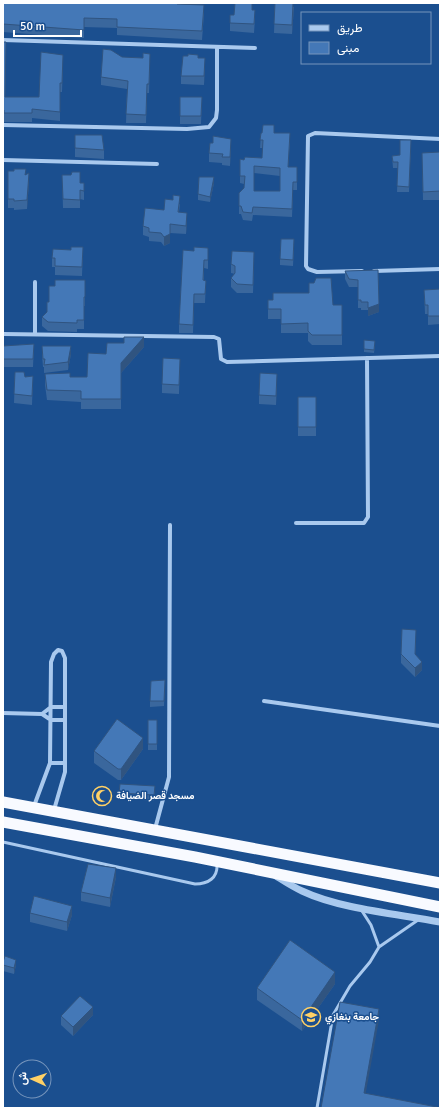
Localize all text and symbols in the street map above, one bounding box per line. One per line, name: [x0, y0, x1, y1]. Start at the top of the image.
scale bar: [14, 12, 81, 38]
legend: [301, 12, 431, 64]
text: 50 m: [20, 19, 45, 34]
text: طريق: [337, 21, 363, 36]
text: مبنى: [337, 41, 359, 56]
mosque icon: مسجد قصر الضيافة: [91, 785, 113, 807]
place label: مسجد قصر الضيافة: [116, 790, 195, 802]
school or university icon: جامعة بنغازي: [300, 1006, 322, 1028]
place label: جامعة بنغازي: [325, 1011, 379, 1025]
north arrow: [12, 1059, 52, 1099]
text: ش: [16, 1072, 29, 1085]

